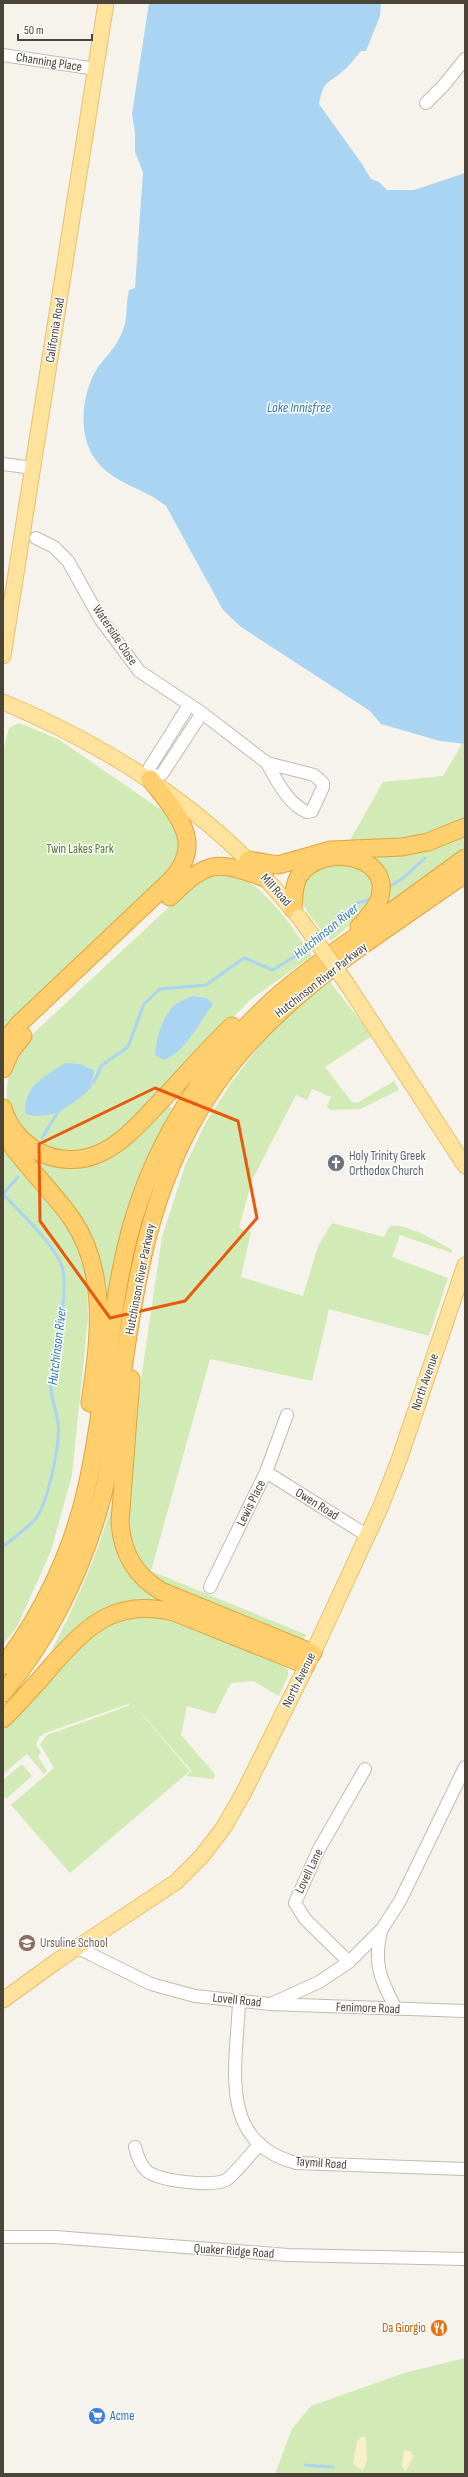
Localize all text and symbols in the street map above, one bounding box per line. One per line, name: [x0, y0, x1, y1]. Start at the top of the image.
scale bar: [18, 16, 92, 42]
text: 50 m: [24, 23, 44, 38]
street label: Channing Place: [15, 49, 83, 75]
street label: California Road: [42, 296, 68, 364]
water label: Lake Innisfree: [267, 399, 331, 416]
street label: Waterside Close: [89, 602, 141, 668]
park label: Twin Lakes Park: [46, 841, 114, 857]
street label: Mill Road: [257, 870, 295, 910]
water label: Hutchinson River: [290, 899, 363, 962]
street label: Hutchinson River Parkway: [272, 939, 370, 1021]
place label: Holy Trinity Greek Orthodox Church: [349, 1148, 426, 1179]
church icon: Holy Trinity Greek Orthodox Church: [326, 1153, 346, 1173]
street label: Hutchinson River Parkway: [121, 1222, 159, 1336]
water label: Hutchinson River: [44, 1305, 70, 1386]
street label: North Avenue: [408, 1351, 442, 1413]
street label: Lewis Place: [233, 1477, 269, 1529]
street label: Owen Road: [292, 1484, 342, 1524]
street label: North Avenue: [279, 1650, 319, 1710]
street label: Lovell Lane: [291, 1846, 327, 1896]
school or university icon: Ursuline School: [17, 1933, 37, 1953]
place label: Ursuline School: [40, 1935, 108, 1951]
street label: Lovell Road: [212, 1989, 262, 2011]
street label: Fenimore Road: [336, 1999, 400, 2017]
street label: Taymil Road: [295, 2153, 347, 2173]
street label: Quaker Ridge Road: [193, 2240, 275, 2262]
restaurant icon: Da Giorgio: [429, 2318, 449, 2338]
place label: Da Giorgio: [382, 2320, 426, 2336]
supermarket icon: Acme: [87, 2406, 107, 2426]
place label: Acme: [109, 2408, 134, 2424]

